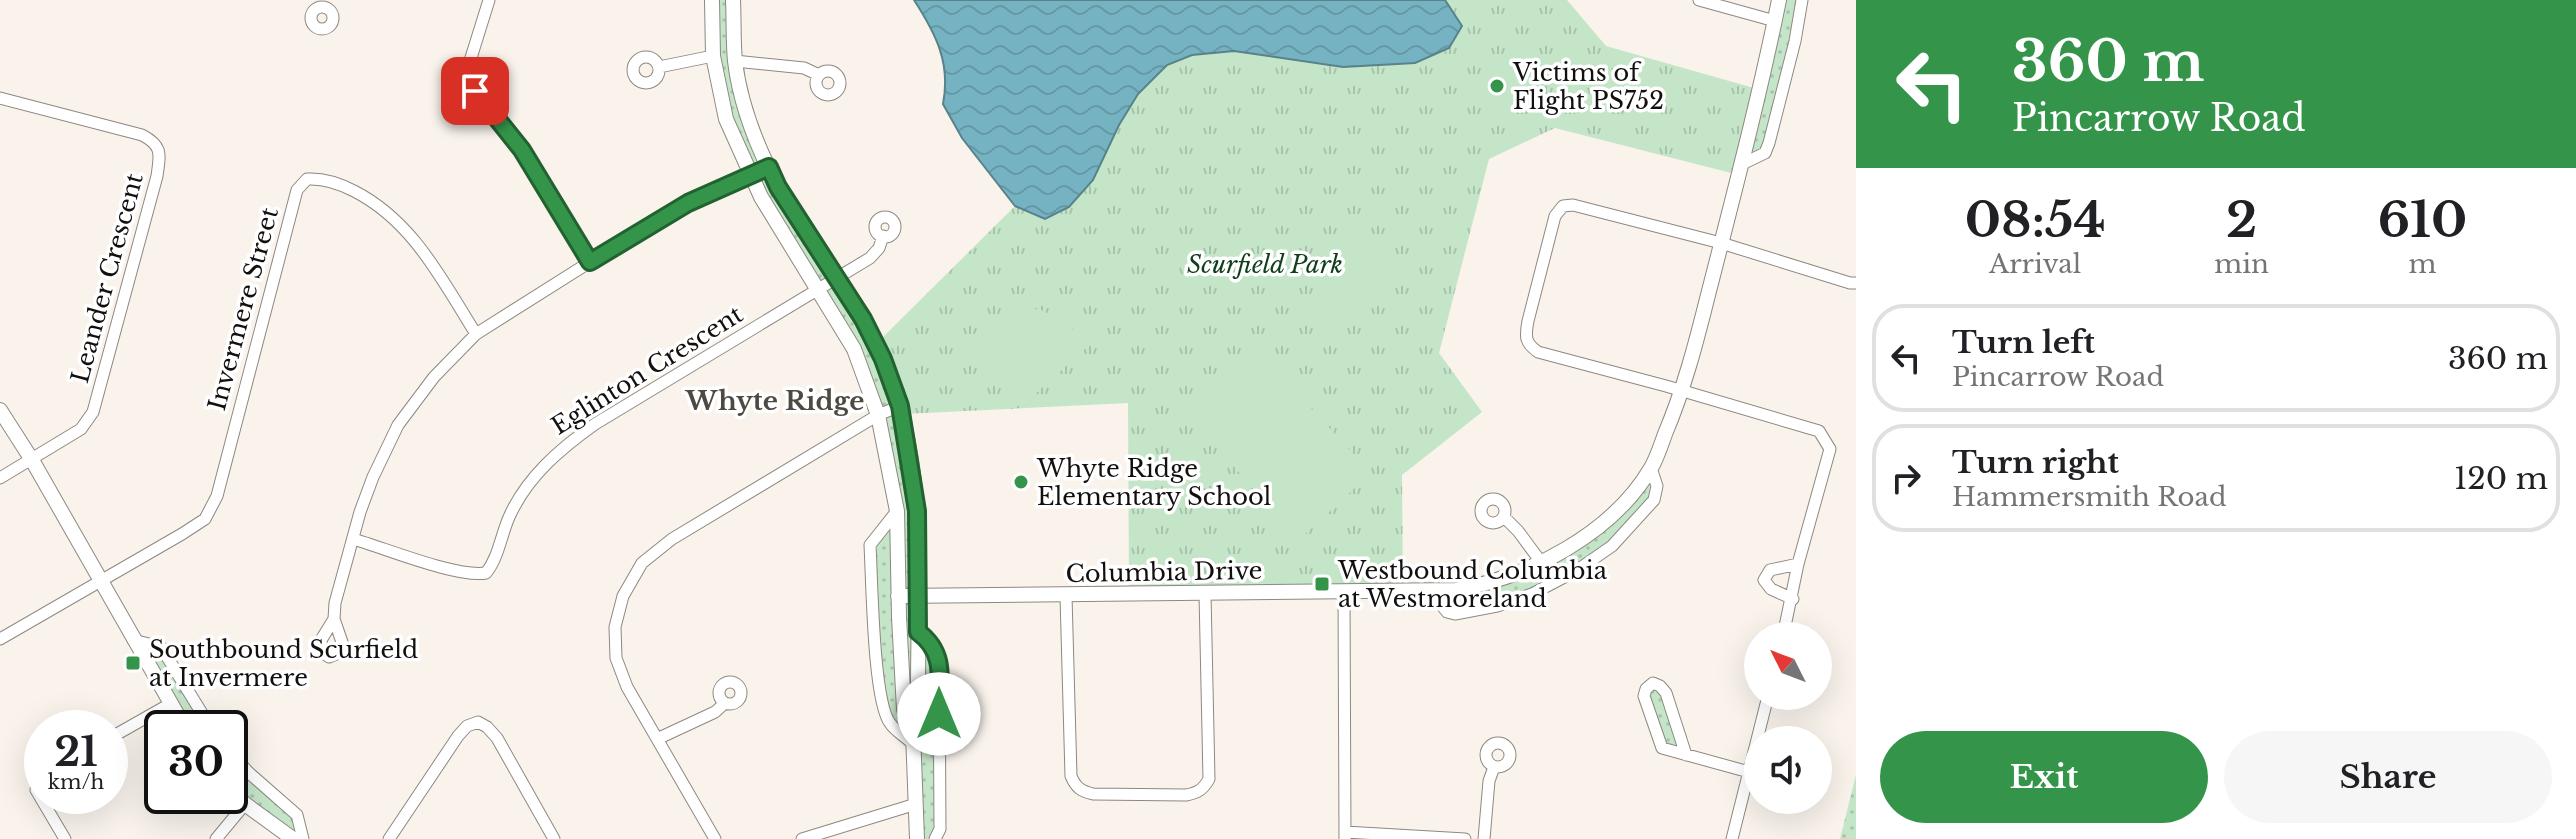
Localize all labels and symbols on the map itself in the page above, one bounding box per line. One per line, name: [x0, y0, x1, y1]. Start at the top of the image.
pin: [441, 57, 509, 125]
place label: Victims of Flight PS752: [1512, 58, 1664, 115]
marker: Victims of Flight PS752: [1488, 77, 1506, 95]
street label: Leander Crescent: [65, 170, 149, 386]
street label: Invermere Street: [202, 204, 284, 414]
park label: Scurfield Park: [1187, 250, 1343, 279]
street label: Eglinton Crescent: [546, 299, 748, 441]
district label: Whyte Ridge: [685, 385, 864, 417]
place label: Whyte Ridge Elementary School: [1036, 454, 1272, 511]
marker: Whyte Ridge Elementary School: [1012, 473, 1030, 491]
street label: Columbia Drive: [1065, 556, 1263, 588]
place label: Westbound Columbia at Westmoreland: [1337, 556, 1608, 613]
marker: Westbound Columbia at Westmoreland: [1313, 575, 1331, 593]
north arrow: [1744, 622, 1832, 710]
place label: Southbound Scurfield at Invermere: [149, 635, 418, 692]
marker: Southbound Scurfield at Invermere: [124, 654, 142, 672]
position arrow: [897, 672, 981, 756]
speed limit sign: 30: [144, 710, 248, 814]

